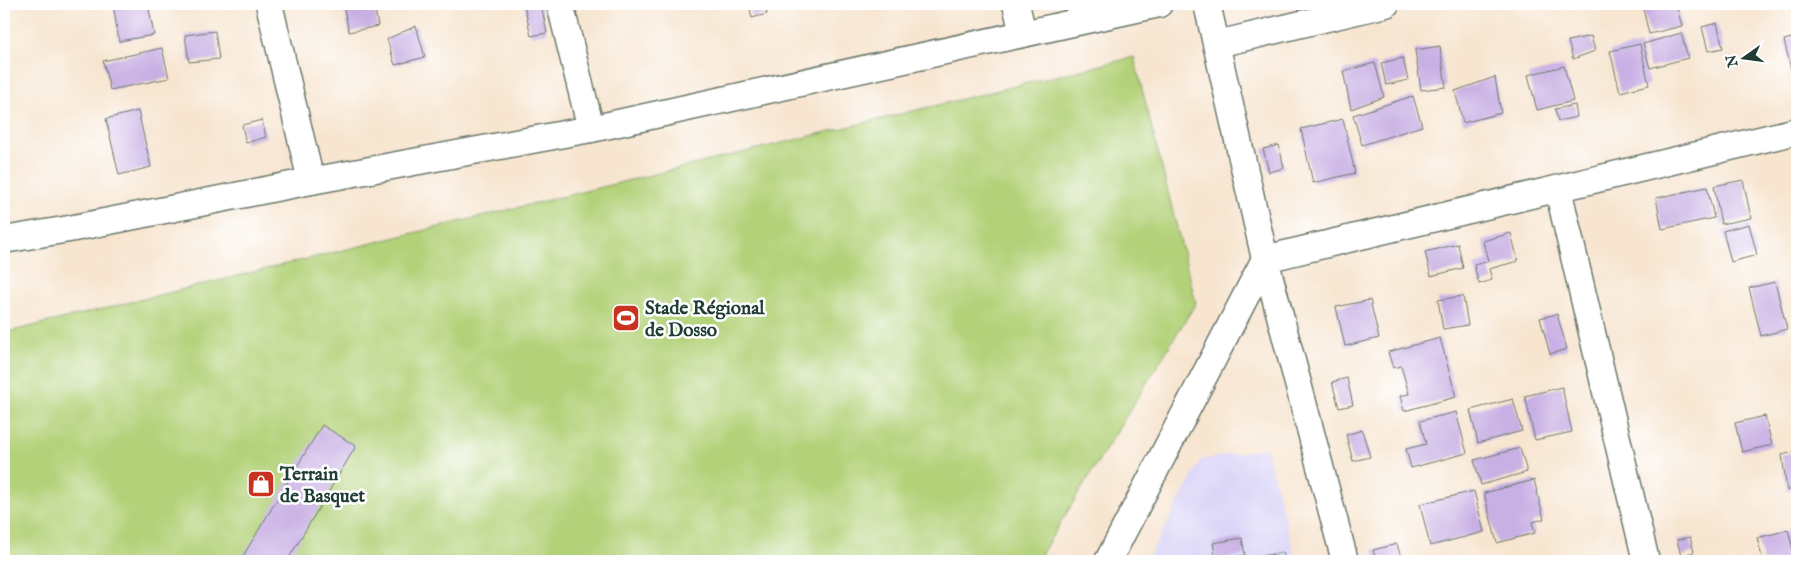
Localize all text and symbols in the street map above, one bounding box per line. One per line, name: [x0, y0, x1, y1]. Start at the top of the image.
north arrow: [1718, 32, 1768, 82]
text: N: [1722, 53, 1743, 70]
place label: Stade Régional de Dosso: [645, 297, 765, 343]
sports icon: Stade Régional de Dosso: [611, 303, 641, 333]
place label: Terrain de Basquet: [279, 463, 365, 509]
shop icon: Terrain de Basquet: [246, 469, 276, 499]

